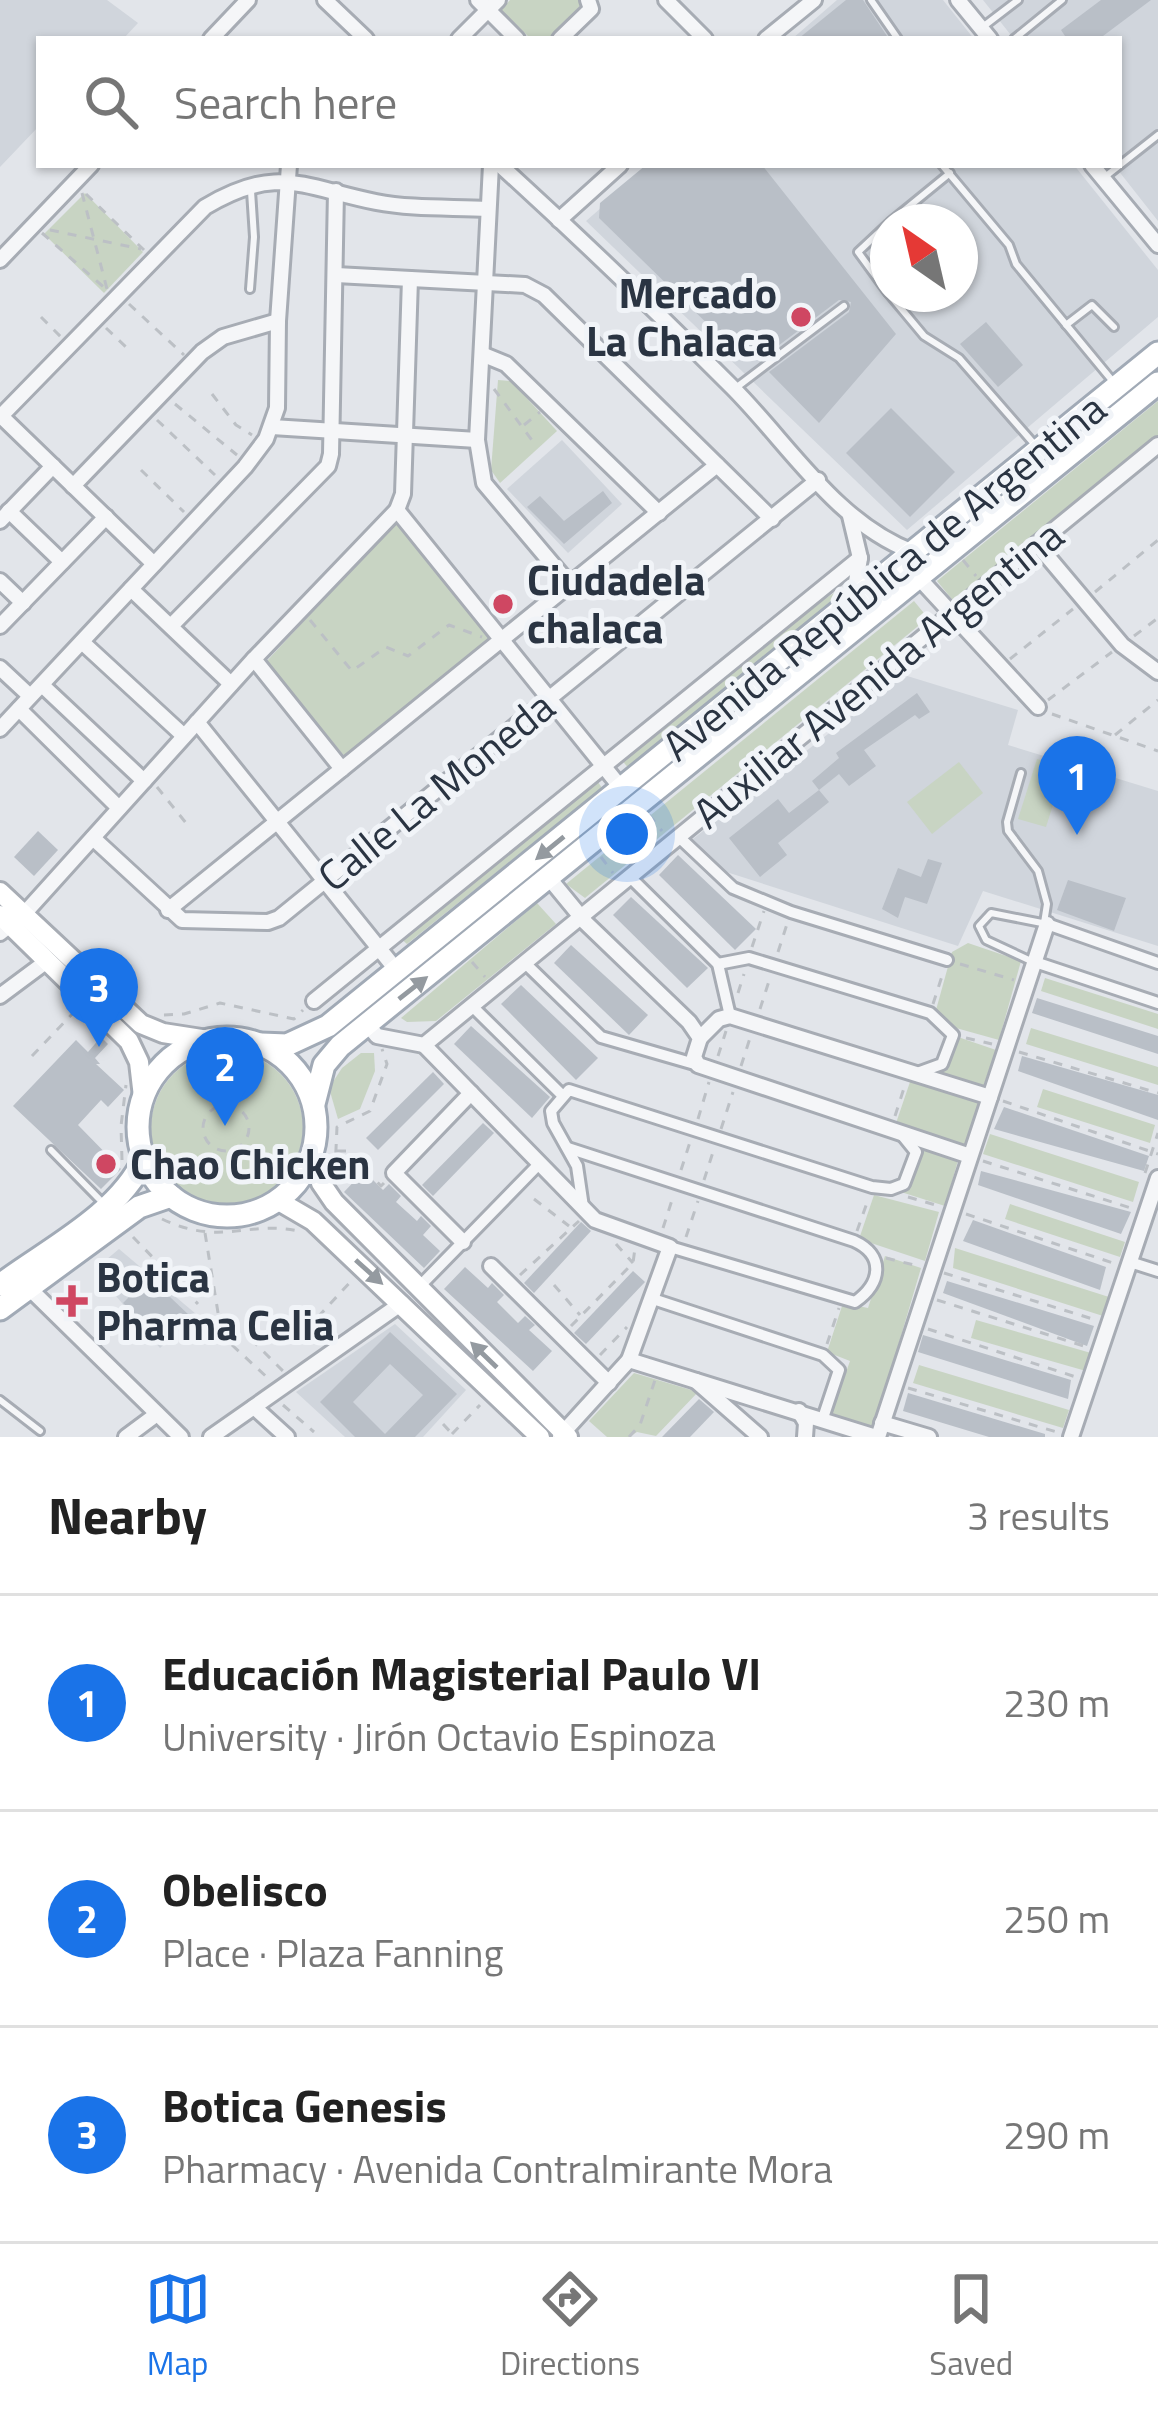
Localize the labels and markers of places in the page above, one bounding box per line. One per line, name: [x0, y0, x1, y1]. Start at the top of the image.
place label: Mercado La Chalaca: [586, 260, 777, 372]
marker: Mercado La Chalaca: [788, 304, 814, 330]
place label: Ciudadela chalaca: [527, 547, 706, 659]
marker: Ciudadela chalaca: [490, 591, 516, 617]
pin: 1: [1038, 736, 1116, 835]
pin: 3: [60, 948, 138, 1047]
pin: 2: [186, 1027, 264, 1126]
place label: Chao Chicken: [130, 1131, 371, 1195]
marker: Chao Chicken: [93, 1151, 119, 1177]
place label: Botica Pharma Celia: [96, 1244, 335, 1356]
marker: Botica Pharma Celia: [59, 1288, 85, 1314]

